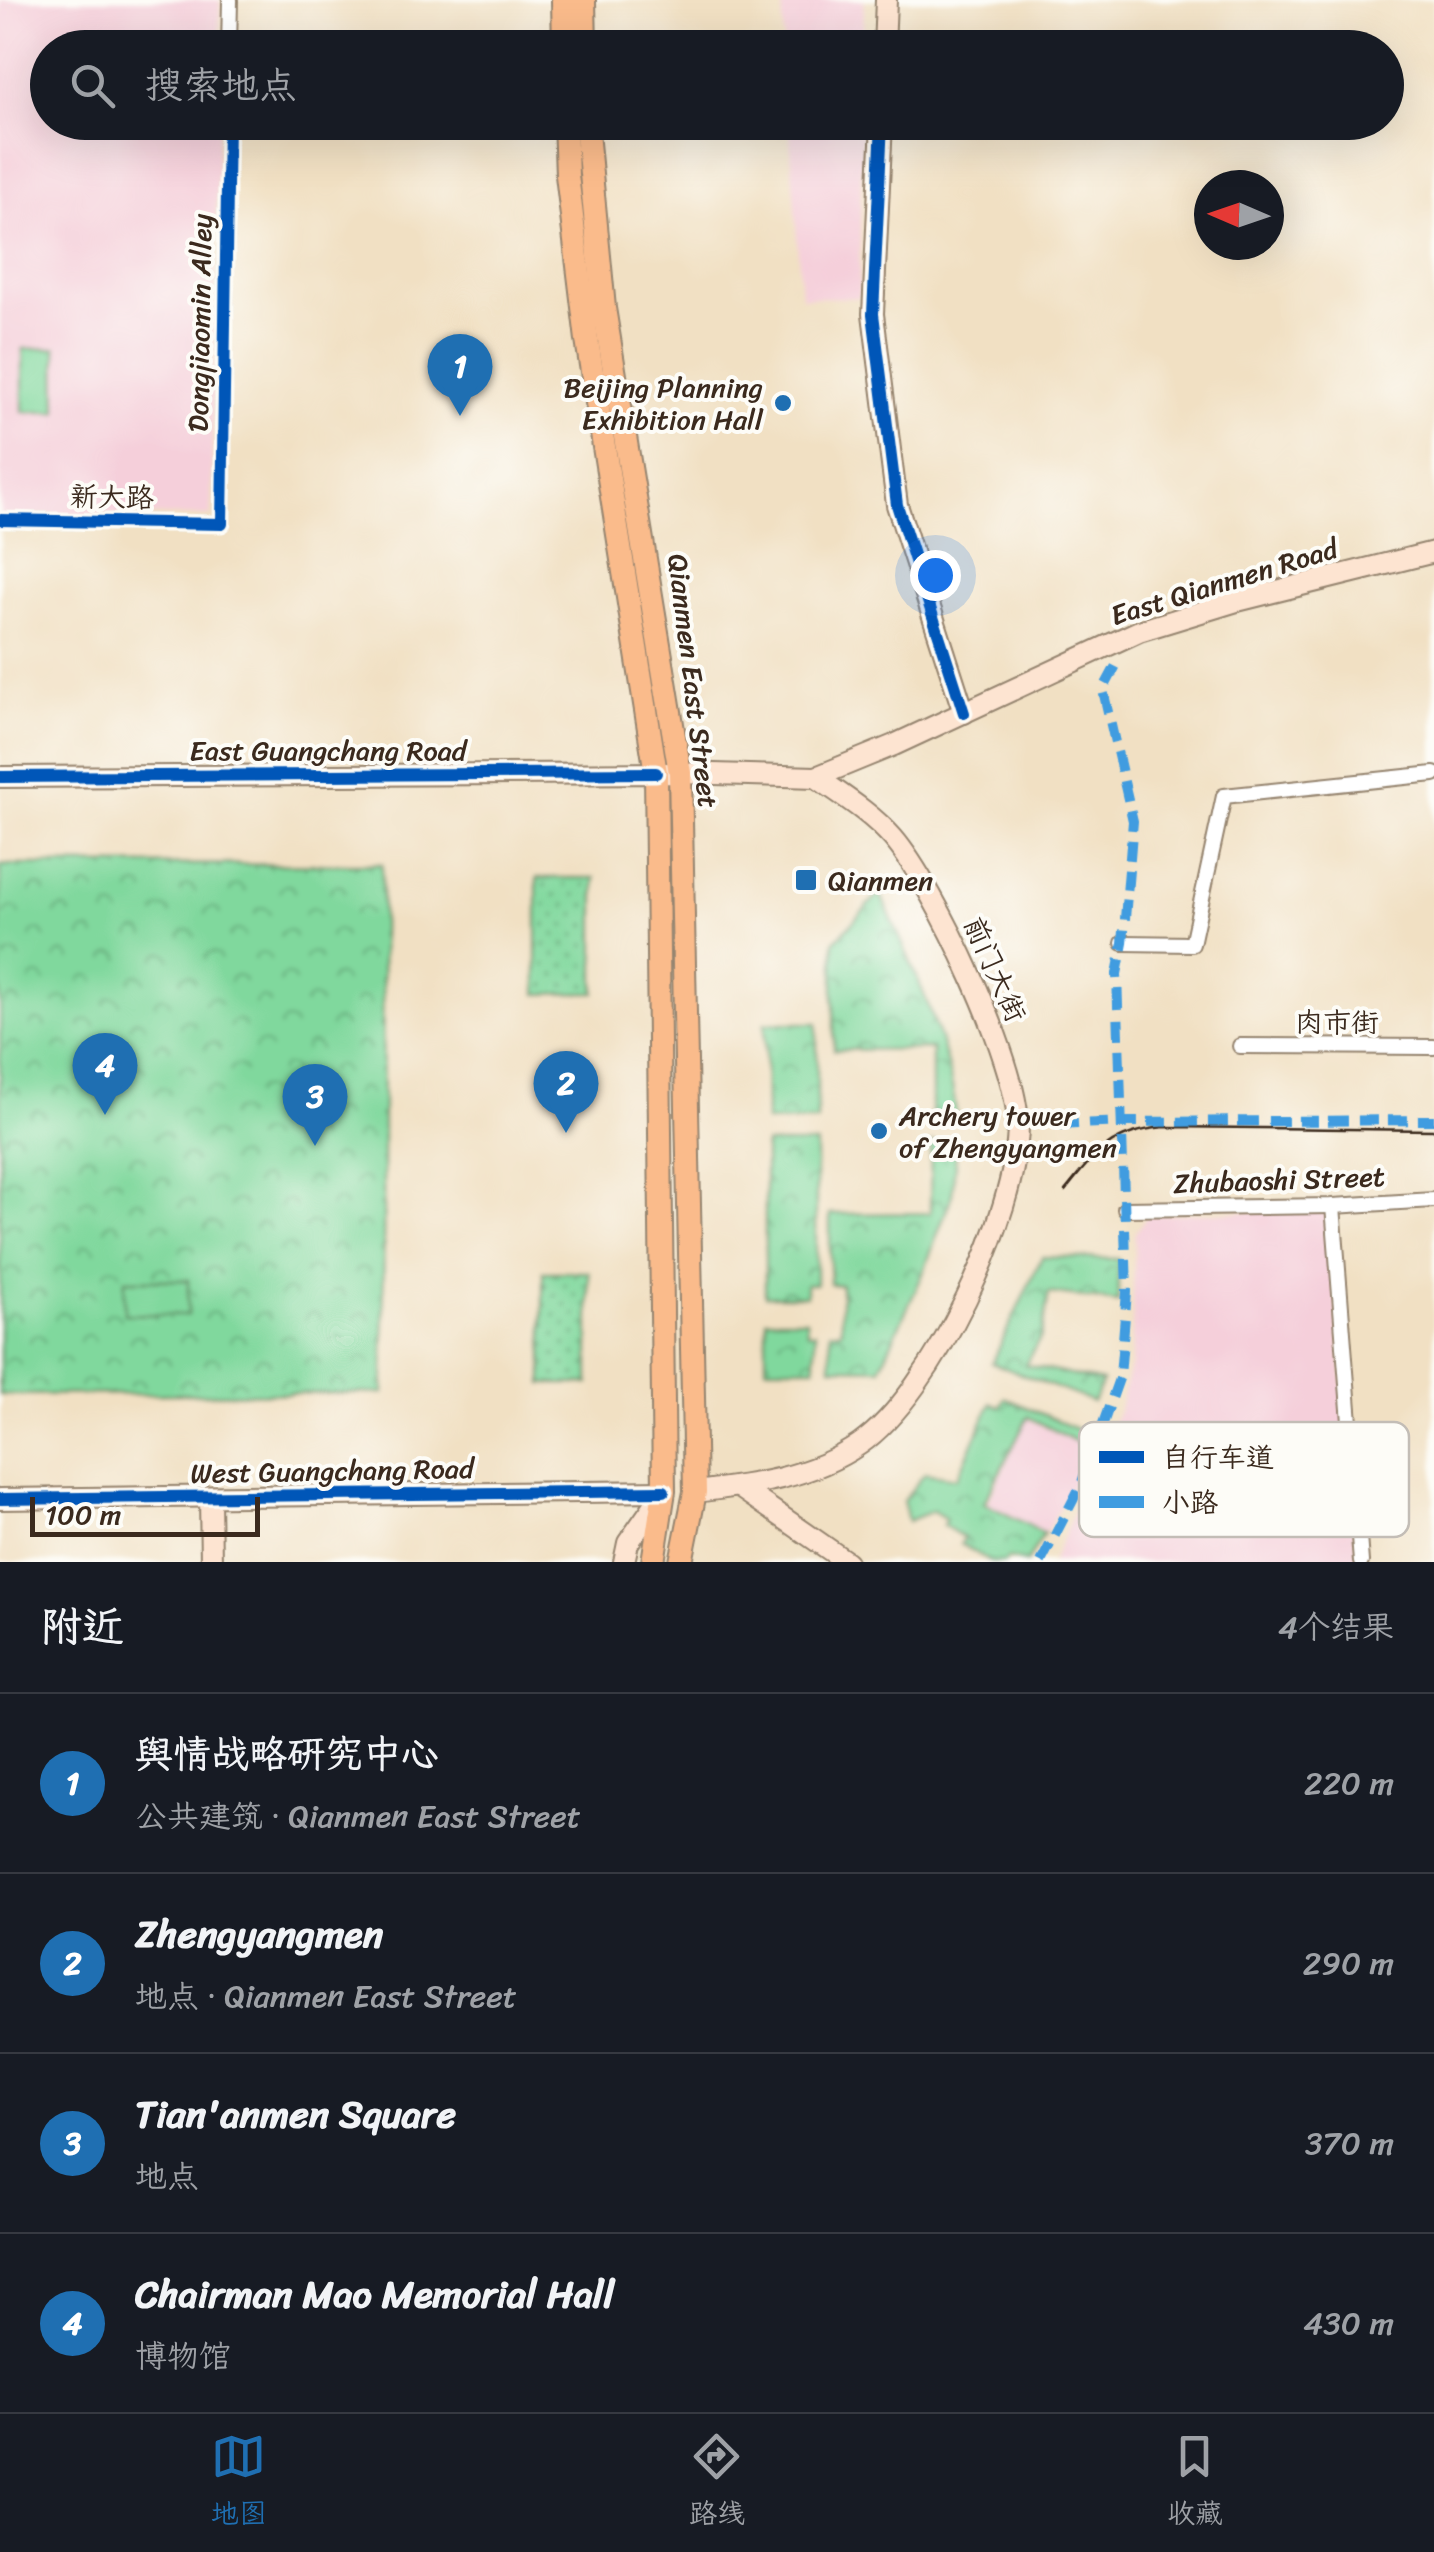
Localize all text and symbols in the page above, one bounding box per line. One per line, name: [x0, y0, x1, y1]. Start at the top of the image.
search box: [30, 30, 1404, 140]
text: 搜索地点: [145, 52, 297, 119]
icon: search: [65, 58, 120, 113]
north arrow: [1194, 170, 1284, 260]
street label: Dongjiaomin Alley: [174, 213, 226, 433]
pin: 1: [428, 334, 492, 416]
place label: Beijing Planning Exhibition Hall: [564, 363, 764, 444]
marker: Beijing Planning Exhibition Hall: [772, 392, 794, 414]
street label: 新大路: [70, 472, 154, 522]
street label: East Qianmen Road: [1104, 524, 1346, 640]
your location: [910, 550, 961, 601]
street label: Qianmen East Street: [653, 551, 733, 811]
street label: East Guangchang Road: [189, 726, 469, 775]
place label: Qianmen: [828, 856, 933, 905]
marker: Qianmen: [793, 867, 819, 893]
street label: 前门大街: [950, 908, 1040, 1030]
street label: 肉市街: [1295, 998, 1379, 1047]
pin: 4: [72, 1032, 138, 1115]
pin: 2: [534, 1050, 598, 1133]
pin: 3: [282, 1064, 348, 1146]
place label: Archery tower of Zhengyangmen: [898, 1091, 1117, 1172]
marker: Archery tower of Zhengyangmen: [868, 1120, 890, 1142]
street label: Zhubaoshi Street: [1172, 1152, 1386, 1208]
legend: [1079, 1422, 1409, 1537]
text: 自行车道: [1162, 1433, 1274, 1482]
street label: West Guangchang Road: [190, 1444, 476, 1498]
text: 小路: [1162, 1478, 1218, 1527]
text: 100 m: [45, 1490, 121, 1539]
scale bar: [30, 1492, 260, 1536]
text: 附近: [40, 1590, 124, 1664]
text: 4个结果: [1278, 1599, 1394, 1656]
text: 舆情战略研究中心: [135, 1721, 439, 1788]
text: 1: [66, 1755, 79, 1812]
text: 220 m: [1304, 1755, 1394, 1812]
text: 公共建筑 · Qianmen East Street: [135, 1788, 581, 1845]
text: Zhengyangmen: [135, 1901, 383, 1968]
text: 2: [63, 1935, 82, 1992]
text: 290 m: [1303, 1935, 1394, 1992]
text: 地点 · Qianmen East Street: [135, 1968, 517, 2025]
text: Tian'anmen Square: [135, 2081, 456, 2148]
text: 3: [64, 2115, 81, 2172]
text: 370 m: [1305, 2115, 1394, 2172]
text: 地点: [135, 2148, 199, 2205]
text: Chairman Mao Memorial Hall: [135, 2261, 614, 2328]
text: 4: [62, 2295, 83, 2352]
text: 430 m: [1303, 2295, 1394, 2352]
text: 博物馆: [135, 2328, 231, 2385]
tab: 地图: [211, 2429, 267, 2538]
tab: 路线: [689, 2429, 745, 2538]
tab: 收藏: [1167, 2429, 1223, 2538]

